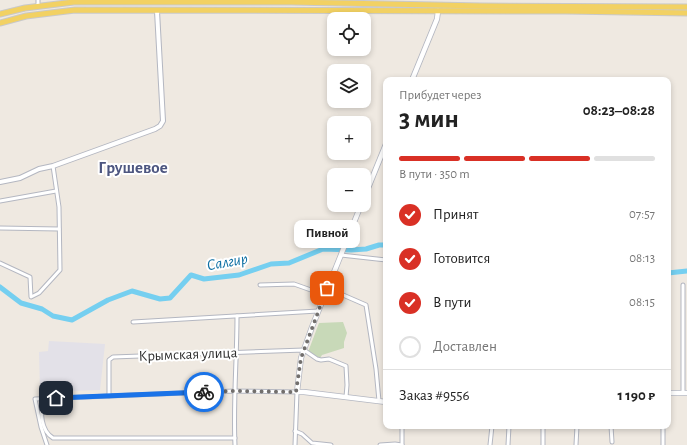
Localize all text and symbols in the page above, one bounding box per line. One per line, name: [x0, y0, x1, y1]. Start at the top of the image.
map controls: [327, 12, 371, 212]
button: locate: [327, 12, 371, 56]
button: layers: [327, 64, 371, 108]
text: Прибудет через: [399, 89, 481, 102]
text: 08:23–08:28: [583, 103, 655, 118]
text: 3 мин: [399, 106, 459, 132]
button: +: [327, 116, 371, 160]
district label: Грушевое: [98, 159, 168, 177]
button: −: [327, 168, 371, 212]
text: В пути · 350 m: [399, 168, 470, 181]
icon: check: [399, 204, 421, 226]
text: Принят: [433, 207, 478, 222]
text: 07:57: [629, 208, 655, 221]
callout: Пивной: [294, 220, 360, 248]
text: Пивной: [306, 227, 348, 240]
icon: check: [399, 248, 421, 270]
water label: Салгир: [205, 251, 249, 274]
text: Готовится: [433, 251, 490, 266]
text: 08:13: [629, 252, 655, 265]
pin: [310, 271, 344, 305]
icon: bag: [316, 277, 338, 299]
icon: check: [399, 292, 421, 314]
text: В пути: [433, 295, 471, 310]
text: 08:15: [629, 296, 655, 309]
text: Доставлен: [433, 339, 497, 354]
street label: Крымская улица: [138, 345, 238, 364]
courier: [184, 372, 224, 412]
pin: [39, 381, 73, 415]
icon: bike: [193, 381, 215, 403]
icon: home: [45, 387, 67, 409]
text: Заказ #9556: [399, 388, 470, 403]
text: 1 190 ₽: [618, 388, 655, 403]

